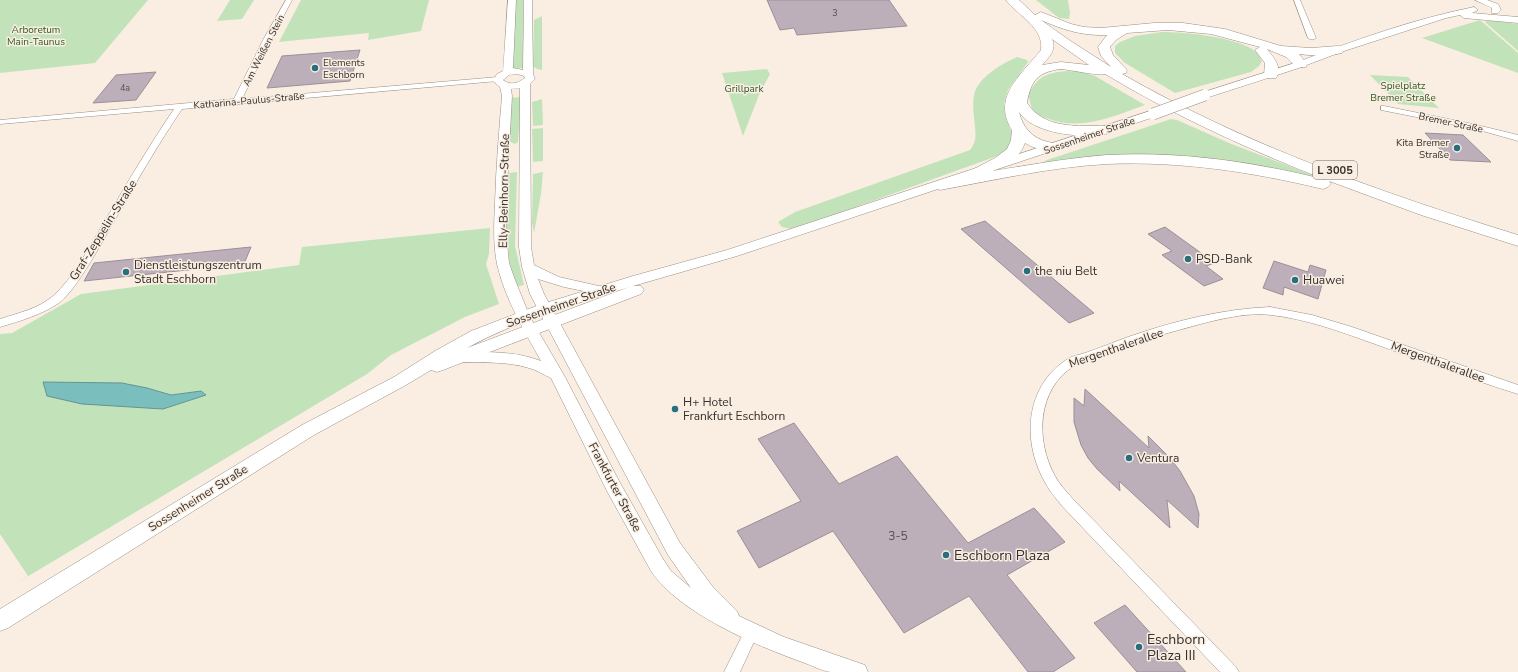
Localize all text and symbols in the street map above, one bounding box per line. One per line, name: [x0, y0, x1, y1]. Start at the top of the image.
house number: 3: [832, 7, 838, 19]
street label: Am Weißen Stein: [240, 12, 288, 89]
park label: Arboretum Main-Taunus: [7, 23, 65, 49]
place label: Elements Eschborn: [323, 56, 365, 82]
marker: Elements Eschborn: [310, 63, 320, 73]
park label: Spielplatz Bremer Straße: [1370, 79, 1436, 105]
house number: 4a: [120, 82, 130, 94]
park label: Grillpark: [725, 82, 764, 96]
street label: Katharina-Paulus-Straße: [193, 89, 305, 113]
street label: Bremer Straße: [1417, 109, 1484, 137]
street label: Sossenheimer Straße: [1042, 114, 1137, 158]
street label: Elly-Beinhorn-Straße: [495, 134, 513, 248]
place label: Kita Bremer Straße: [1396, 136, 1449, 162]
marker: Kita Bremer Straße: [1452, 143, 1462, 153]
road number: L 3005: [1313, 161, 1357, 179]
street label: Graf-Zeppelin-Straße: [66, 177, 140, 283]
place label: PSD-Bank: [1196, 251, 1253, 267]
marker: PSD-Bank: [1183, 254, 1193, 264]
place label: Dienstleistungszentrum Stadt Eschborn: [134, 257, 262, 287]
place label: the niu Belt: [1035, 263, 1098, 279]
marker: the niu Belt: [1022, 266, 1032, 276]
marker: Dienstleistungszentrum Stadt Eschborn: [121, 267, 131, 277]
place label: Huawei: [1303, 272, 1344, 288]
marker: Huawei: [1290, 275, 1300, 285]
street label: Sossenheimer Straße: [504, 279, 618, 331]
street label: Mergenthalerallee: [1067, 324, 1165, 372]
street label: Mergenthalerallee: [1389, 338, 1487, 386]
place label: H+ Hotel Frankfurt Eschborn: [683, 394, 785, 424]
marker: H+ Hotel Frankfurt Eschborn: [670, 404, 680, 414]
street label: Frankfurter Straße: [585, 440, 645, 534]
place label: Ventura: [1136, 450, 1179, 466]
marker: Ventura: [1124, 453, 1134, 463]
street label: Sossenheimer Straße: [145, 461, 251, 535]
house number: 3-5: [888, 528, 908, 544]
place label: Eschborn Plaza: [954, 546, 1050, 565]
marker: Eschborn Plaza: [941, 550, 951, 560]
place label: Eschborn Plaza III: [1147, 630, 1205, 665]
marker: Eschborn Plaza III: [1134, 642, 1144, 652]

